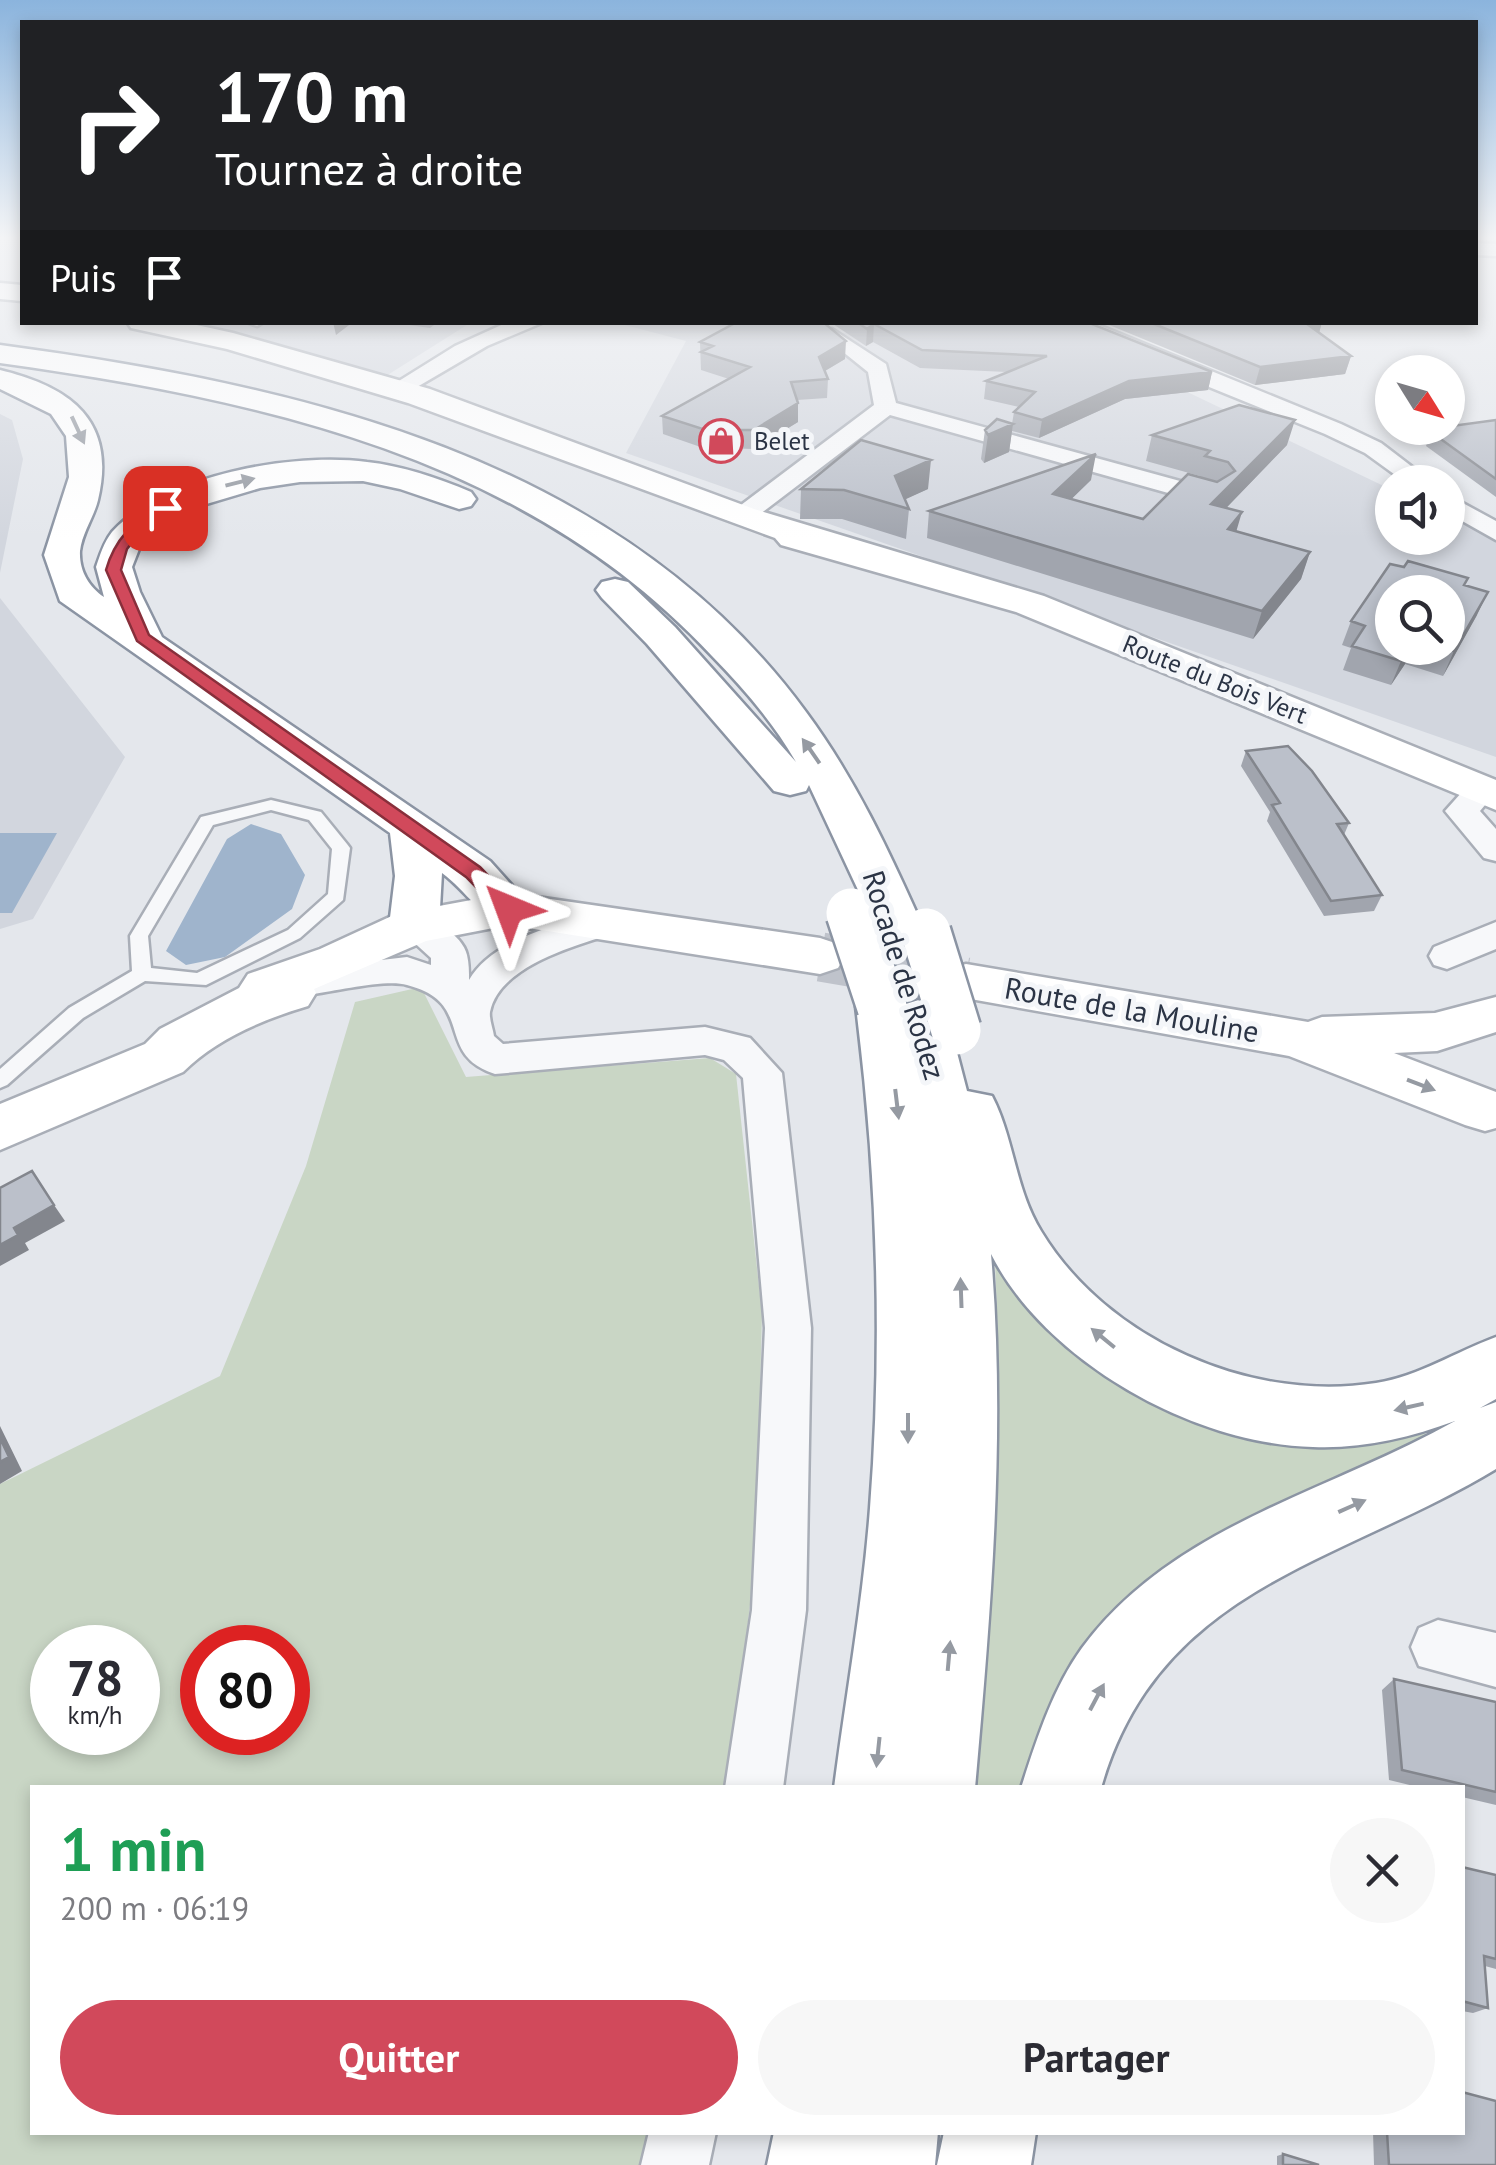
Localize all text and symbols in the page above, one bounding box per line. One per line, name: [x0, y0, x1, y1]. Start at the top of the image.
text: 170 m: [215, 51, 408, 141]
icon: right: [50, 60, 180, 190]
text: Tournez à droite: [215, 139, 523, 197]
icon: arrive: [137, 250, 192, 305]
text: Puis: [50, 253, 117, 302]
north arrow: [1375, 355, 1465, 445]
map controls: [1375, 355, 1465, 665]
one-way arrow: [69, 416, 86, 445]
shop icon: Belet: [698, 418, 744, 464]
place label: Belet: [754, 425, 810, 457]
button: sound: [1375, 465, 1465, 555]
pin: [123, 466, 208, 551]
one-way arrow: [225, 474, 256, 489]
icon: arrive: [138, 481, 193, 536]
button: search: [1375, 575, 1465, 665]
street label: Route du Bois Vert: [1118, 627, 1312, 731]
one-way arrow: [802, 738, 821, 765]
position arrow: [457, 857, 561, 961]
street label: Rocade de Rodez: [855, 866, 955, 1084]
street label: Route de la Mouline: [1002, 967, 1262, 1051]
one-way arrow: [1407, 1078, 1437, 1093]
one-way arrow: [889, 1088, 905, 1120]
one-way arrow: [953, 1277, 969, 1309]
one-way arrow: [1090, 1328, 1115, 1349]
one-way arrow: [1393, 1400, 1424, 1415]
one-way arrow: [900, 1413, 916, 1445]
one-way arrow: [1337, 1498, 1367, 1514]
speed limit sign: 80: [180, 1625, 310, 1755]
one-way arrow: [941, 1639, 957, 1671]
text: 78: [67, 1645, 123, 1710]
one-way arrow: [1088, 1683, 1105, 1711]
text: km/h: [68, 1699, 122, 1731]
one-way arrow: [870, 1736, 886, 1768]
text: 1 min: [60, 1810, 206, 1888]
button: close: [1330, 1818, 1435, 1923]
text: 200 m · 06:19: [60, 1887, 249, 1929]
button: Quitter: [60, 2000, 738, 2115]
button: Partager: [758, 2000, 1435, 2115]

